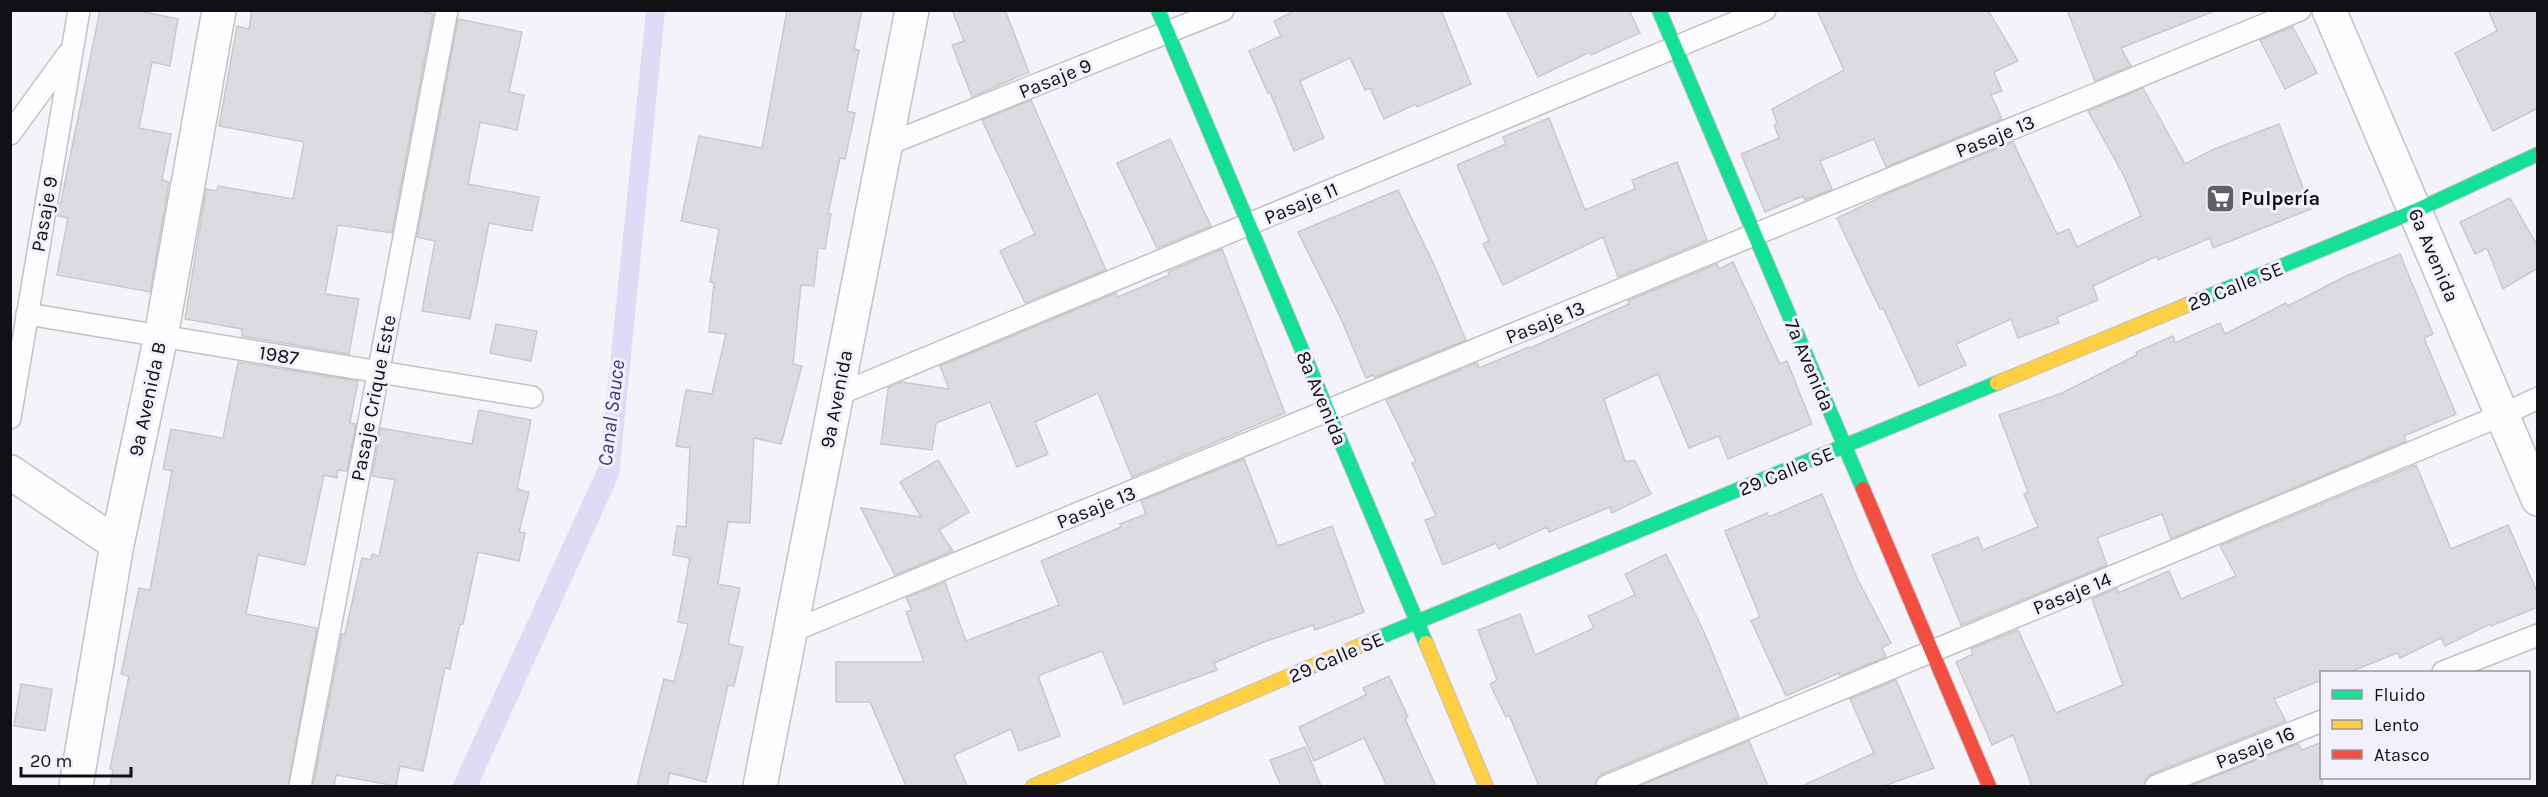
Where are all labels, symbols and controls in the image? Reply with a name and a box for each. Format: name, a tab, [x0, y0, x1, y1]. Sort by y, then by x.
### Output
street label: Pasaje 9	[1015, 53, 1095, 103]
street label: Pasaje 13	[1952, 110, 2038, 163]
street label: Pasaje 9	[27, 174, 62, 254]
street label: Pasaje 11	[1261, 178, 1342, 229]
supermarket icon: Pulpería	[2204, 182, 2236, 214]
place label: Pulpería	[2241, 187, 2320, 210]
street label: 6a Avenida	[2404, 205, 2464, 305]
street label: 29 Calle SE	[2184, 257, 2286, 316]
street label: Pasaje 13	[1502, 296, 1588, 349]
street label: Pasaje Crique Este	[346, 313, 401, 483]
street label: 7a Avenida	[1780, 316, 1839, 415]
street label: 9a Avenida B	[124, 340, 171, 459]
street label: 1987	[257, 341, 301, 370]
street label: 9a Avenida	[816, 348, 857, 450]
street label: 8a Avenida	[1291, 348, 1352, 449]
water label: Canal Sauce	[593, 358, 629, 467]
street label: 29 Calle SE	[1735, 442, 1837, 501]
street label: Pasaje 13	[1053, 481, 1139, 534]
street label: Pasaje 14	[2030, 567, 2115, 620]
street label: 29 Calle SE	[1285, 627, 1387, 688]
legend	[2320, 671, 2530, 779]
text: Fluido	[2374, 684, 2425, 706]
text: Lento	[2374, 714, 2419, 736]
street label: Pasaje 16	[2212, 721, 2298, 774]
scale bar	[21, 740, 130, 778]
text: Atasco	[2374, 744, 2430, 766]
text: 20 m	[30, 750, 72, 772]

